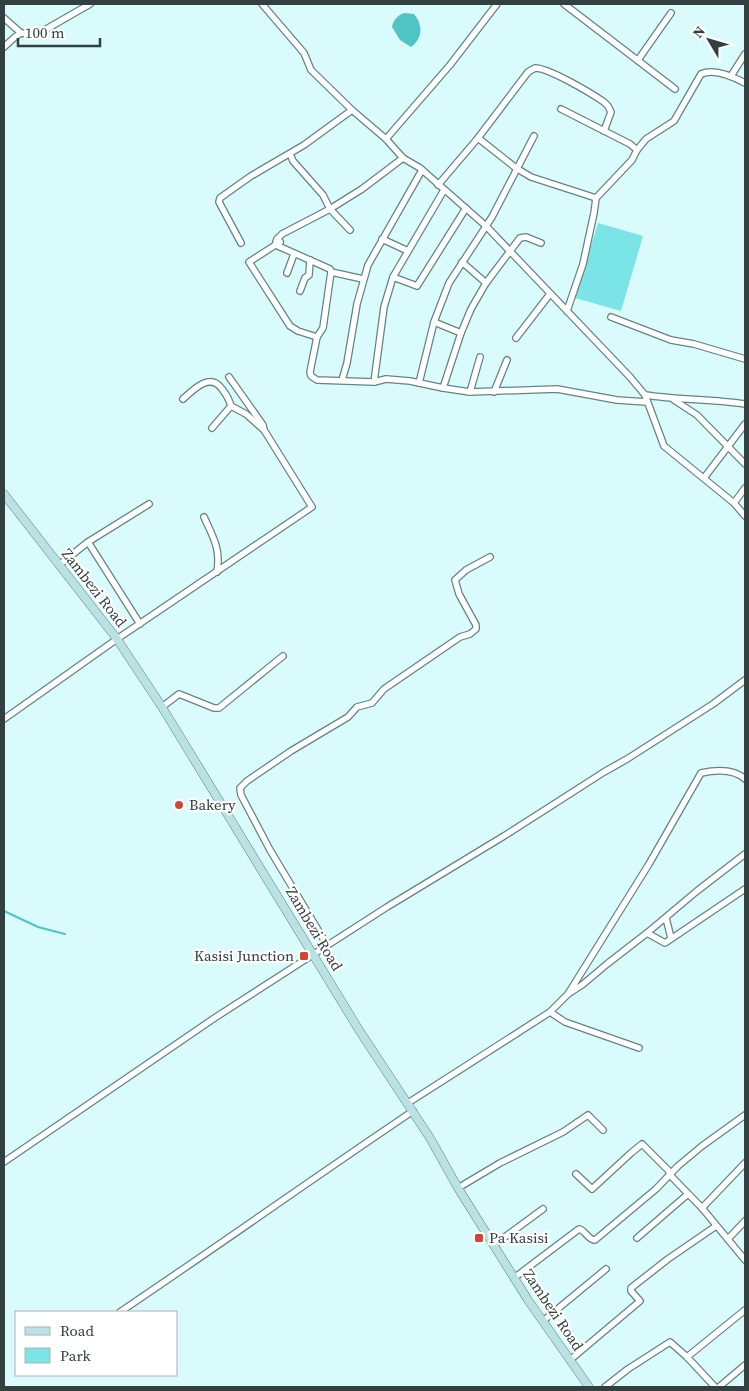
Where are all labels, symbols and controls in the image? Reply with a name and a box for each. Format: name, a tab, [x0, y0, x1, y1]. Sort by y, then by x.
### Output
scale bar	[18, 15, 100, 47]
north arrow	[684, 15, 734, 65]
text: 100 m	[25, 22, 65, 43]
text: N	[688, 22, 710, 42]
street label: Zambezi Road	[57, 544, 132, 632]
place label: Bakery	[189, 794, 236, 815]
marker: Bakery	[173, 799, 185, 811]
street label: Zambezi Road	[281, 883, 348, 975]
place label: Kasisi Junction	[194, 945, 294, 966]
marker: Kasisi Junction	[298, 950, 310, 962]
place label: Pa Kasisi	[489, 1227, 548, 1248]
marker: Pa Kasisi	[473, 1232, 485, 1244]
street label: Zambezi Road	[518, 1265, 589, 1355]
legend	[15, 1311, 178, 1376]
text: Road	[60, 1320, 94, 1341]
text: Park	[60, 1345, 92, 1366]

